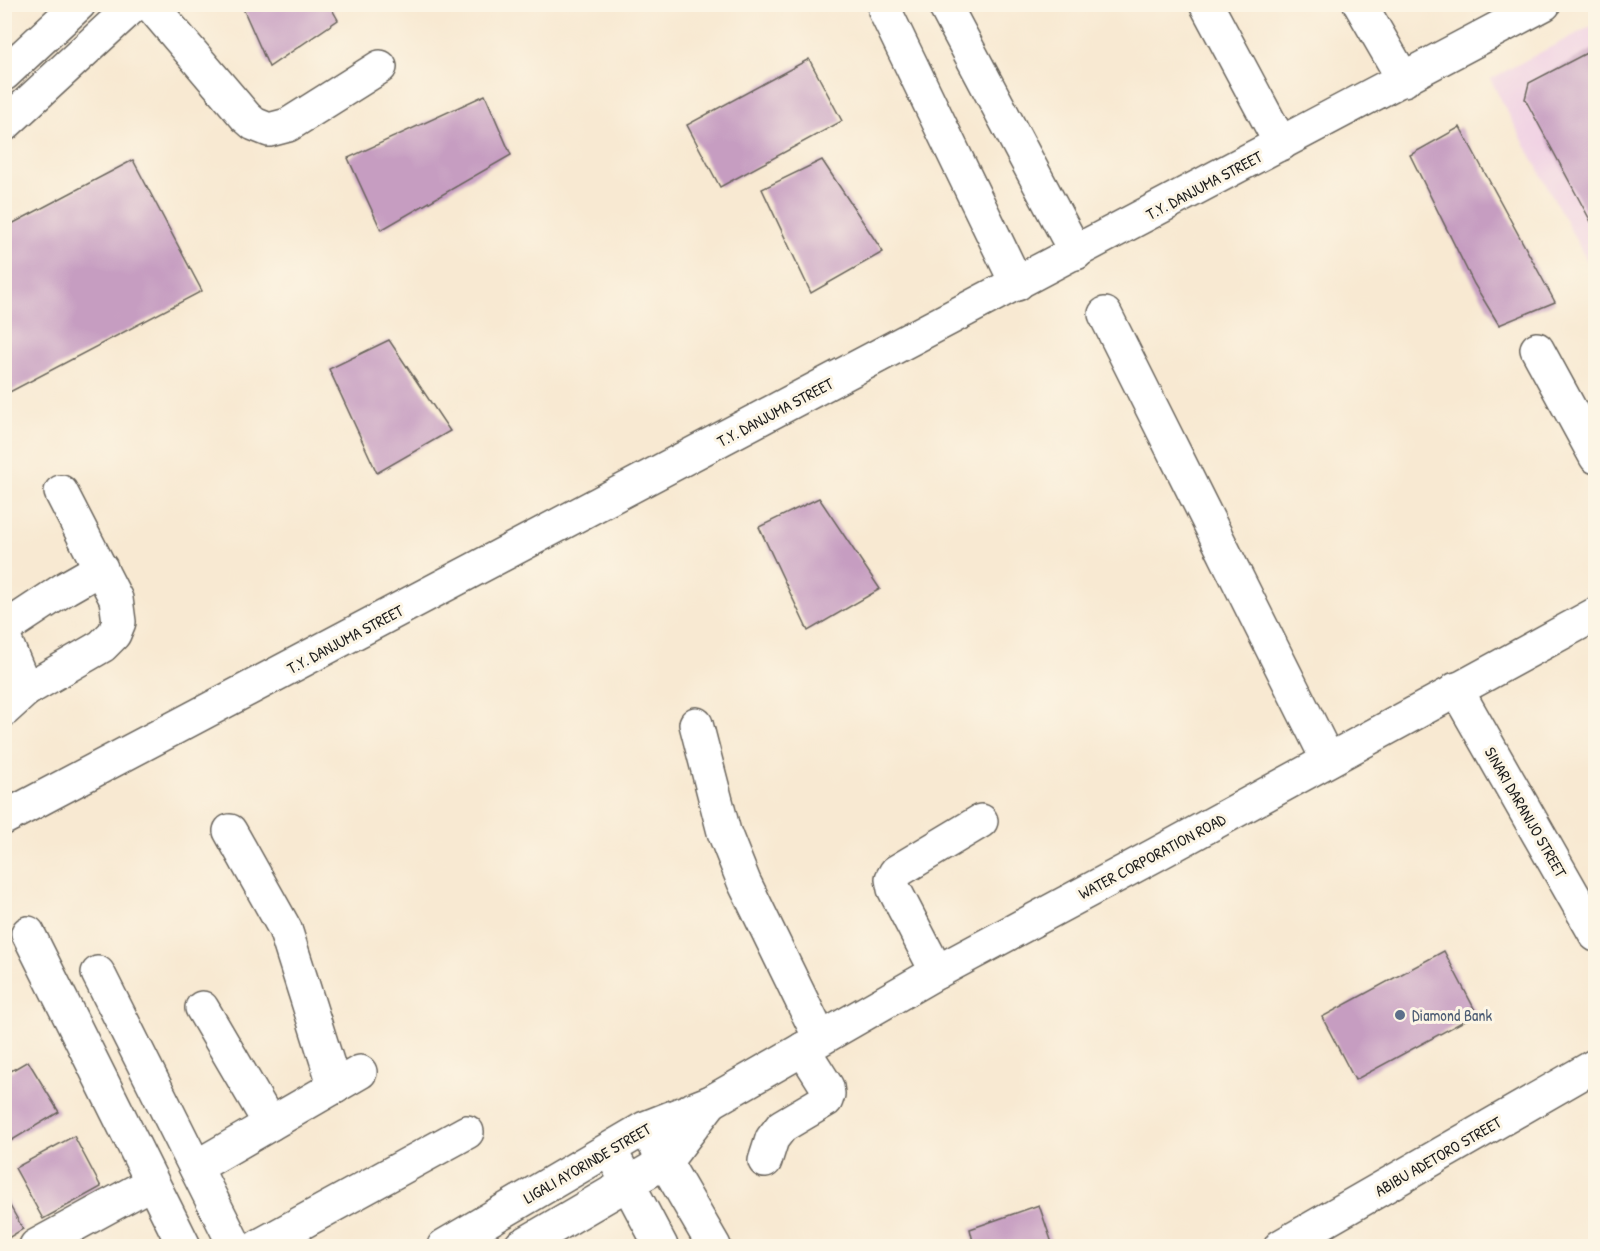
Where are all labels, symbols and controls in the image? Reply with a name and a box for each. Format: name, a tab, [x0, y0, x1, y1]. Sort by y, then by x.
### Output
street label: T.Y. DANJUMA STREET	[1142, 145, 1266, 225]
street label: T.Y. DANJUMA STREET	[713, 372, 837, 452]
street label: T.Y. DANJUMA STREET	[283, 599, 407, 679]
street label: SINARI DARANIJO STREET	[1480, 743, 1573, 882]
street label: WATER CORPORATION ROAD	[1075, 808, 1230, 904]
place label: Diamond Bank	[1412, 1004, 1493, 1026]
marker: Diamond Bank	[1393, 1008, 1407, 1022]
street label: ABIBU ADETORO STREET	[1371, 1111, 1506, 1201]
street label: LIGALI AYORINDE STREET	[519, 1117, 655, 1209]

